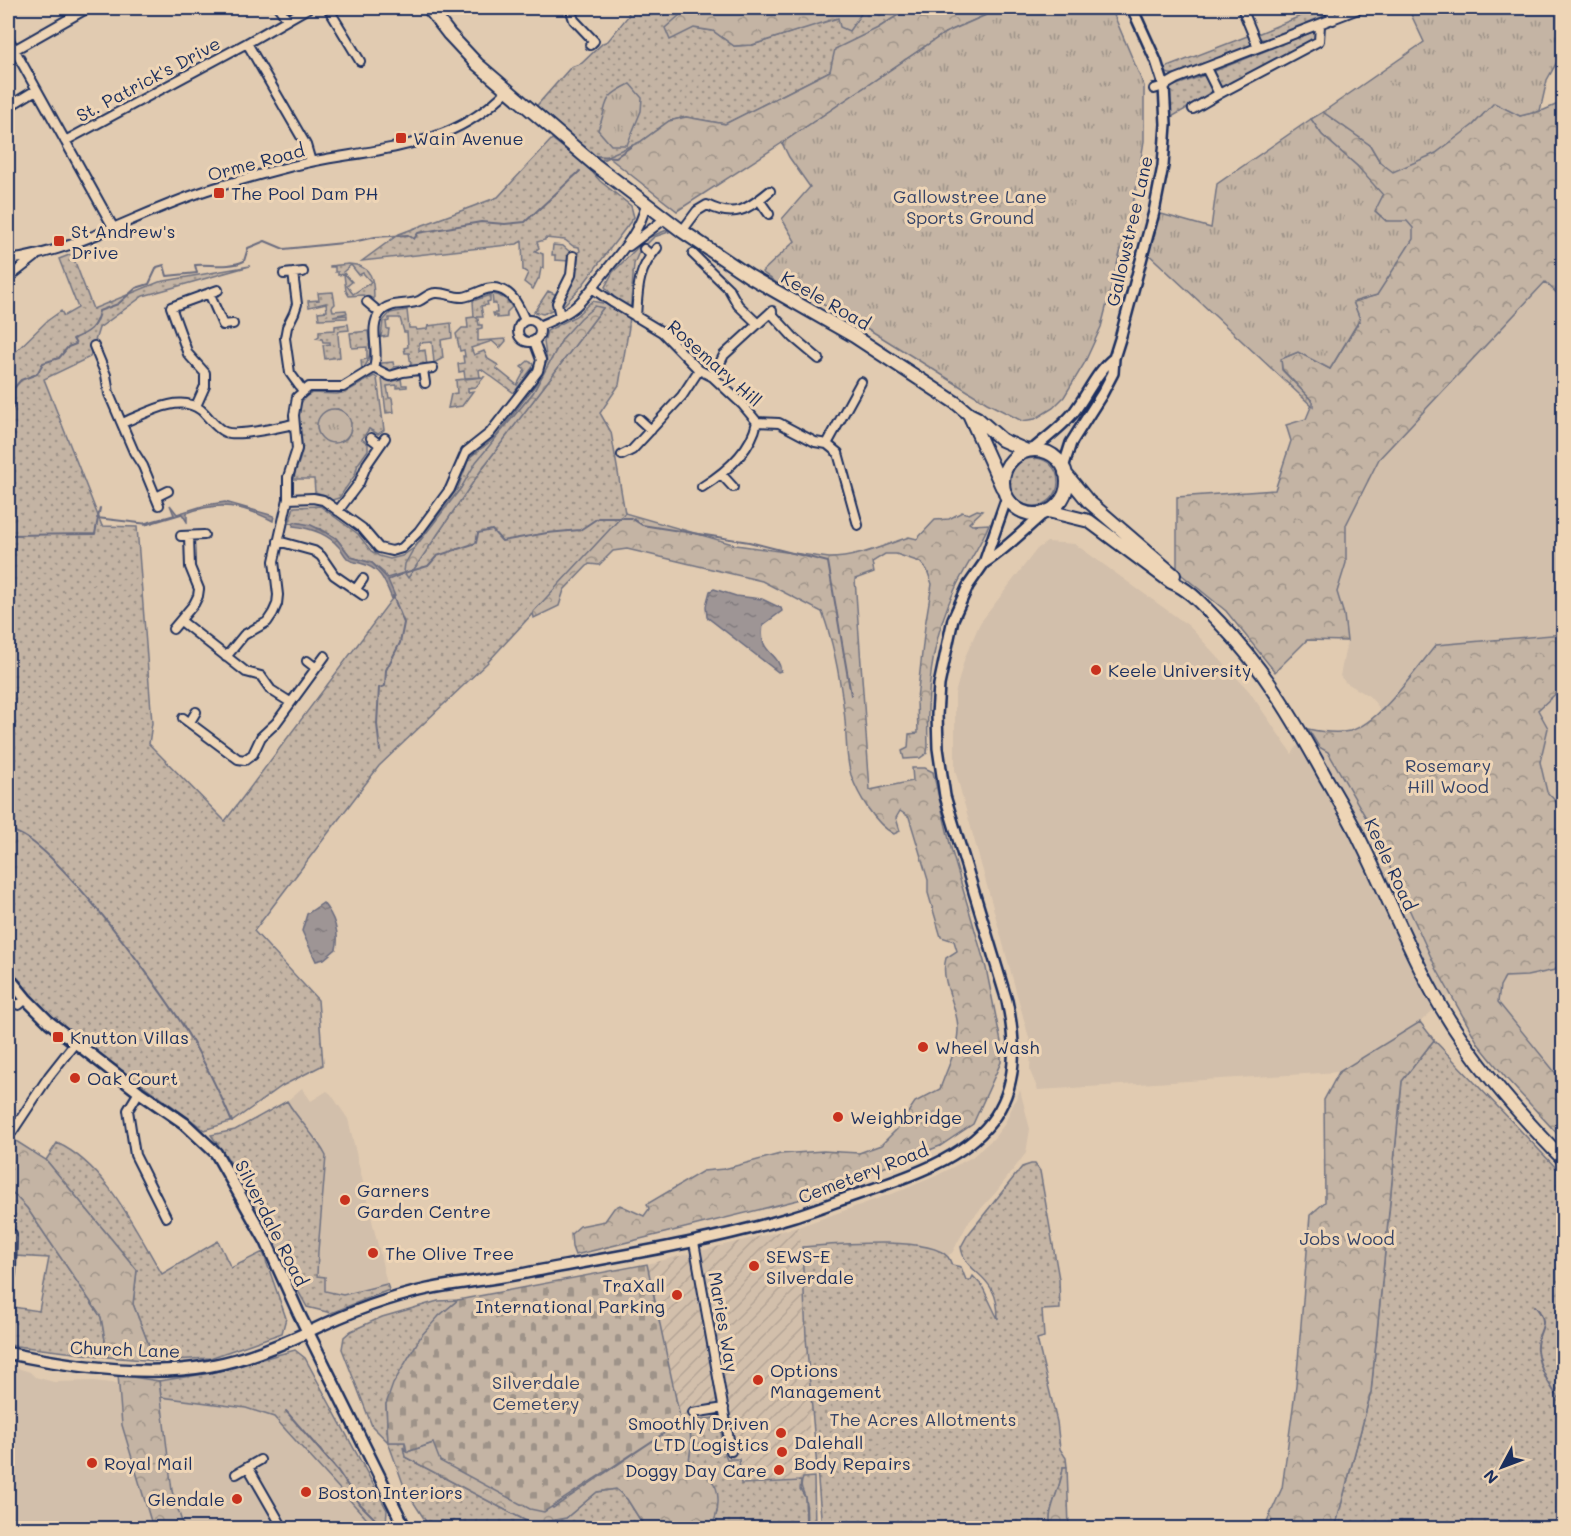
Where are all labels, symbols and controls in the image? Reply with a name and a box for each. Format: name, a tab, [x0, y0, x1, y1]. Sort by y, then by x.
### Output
street label: St. Patrick's Drive	[72, 31, 224, 127]
place label: Wain Avenue	[413, 126, 524, 150]
marker: Wain Avenue	[394, 131, 408, 145]
street label: Orme Road	[205, 138, 307, 186]
street label: Gallowstree Lane	[1100, 153, 1158, 309]
place label: The Pool Dam PH	[231, 181, 378, 205]
park label: Gallowstree Lane Sports Ground	[893, 184, 1047, 229]
marker: The Pool Dam PH	[212, 186, 226, 200]
place label: St Andrew's Drive	[71, 219, 176, 264]
marker: St Andrew's Drive	[52, 234, 66, 248]
street label: Keele Road	[777, 265, 875, 335]
street label: Rosemary Hill	[663, 314, 767, 412]
place label: Keele University	[1108, 658, 1251, 682]
marker: Keele University	[1089, 663, 1103, 677]
park label: Rosemary Hill Wood	[1405, 753, 1491, 798]
street label: Keele Road	[1359, 814, 1423, 914]
place label: Knutton Villas	[70, 1025, 189, 1049]
marker: Knutton Villas	[51, 1030, 65, 1044]
place label: Wheel Wash	[935, 1035, 1039, 1059]
marker: Wheel Wash	[916, 1040, 930, 1054]
place label: Oak Court	[87, 1066, 178, 1090]
marker: Oak Court	[68, 1071, 82, 1085]
place label: Weighbridge	[850, 1105, 962, 1129]
marker: Weighbridge	[831, 1110, 845, 1124]
street label: Cemetery Road	[794, 1137, 932, 1209]
street label: Silverdale Road	[230, 1156, 314, 1290]
place label: Garners Garden Centre	[357, 1178, 491, 1223]
marker: Garners Garden Centre	[338, 1193, 352, 1207]
park label: Jobs Wood	[1299, 1226, 1395, 1250]
place label: The Olive Tree	[385, 1241, 514, 1265]
place label: SEWS-E Silverdale	[766, 1244, 854, 1289]
marker: The Olive Tree	[366, 1246, 380, 1260]
marker: SEWS-E Silverdale	[747, 1259, 761, 1273]
street label: Maries Way	[703, 1270, 745, 1374]
place label: TraXall International Parking	[476, 1273, 665, 1318]
marker: TraXall International Parking	[670, 1288, 684, 1302]
street label: Church Lane	[70, 1335, 180, 1363]
place label: Options Management	[770, 1358, 882, 1403]
park label: Silverdale Cemetery	[492, 1370, 580, 1415]
marker: Options Management	[751, 1373, 765, 1387]
park label: The Acres Allotments	[829, 1407, 1017, 1431]
place label: Smoothly Driven LTD Logistics	[628, 1411, 769, 1456]
marker: Smoothly Driven LTD Logistics	[774, 1426, 788, 1440]
place label: Dalehall Body Repairs	[794, 1430, 911, 1475]
north arrow	[1472, 1437, 1532, 1497]
marker: Dalehall Body Repairs	[775, 1445, 789, 1459]
place label: Royal Mail	[104, 1451, 193, 1475]
marker: Royal Mail	[85, 1456, 99, 1470]
place label: Doggy Day Care	[625, 1458, 767, 1482]
marker: Doggy Day Care	[772, 1463, 786, 1477]
text: N	[1478, 1466, 1502, 1489]
place label: Boston Interiors	[318, 1480, 463, 1504]
marker: Boston Interiors	[299, 1485, 313, 1499]
place label: Glendale	[148, 1487, 225, 1511]
marker: Glendale	[230, 1492, 244, 1506]

